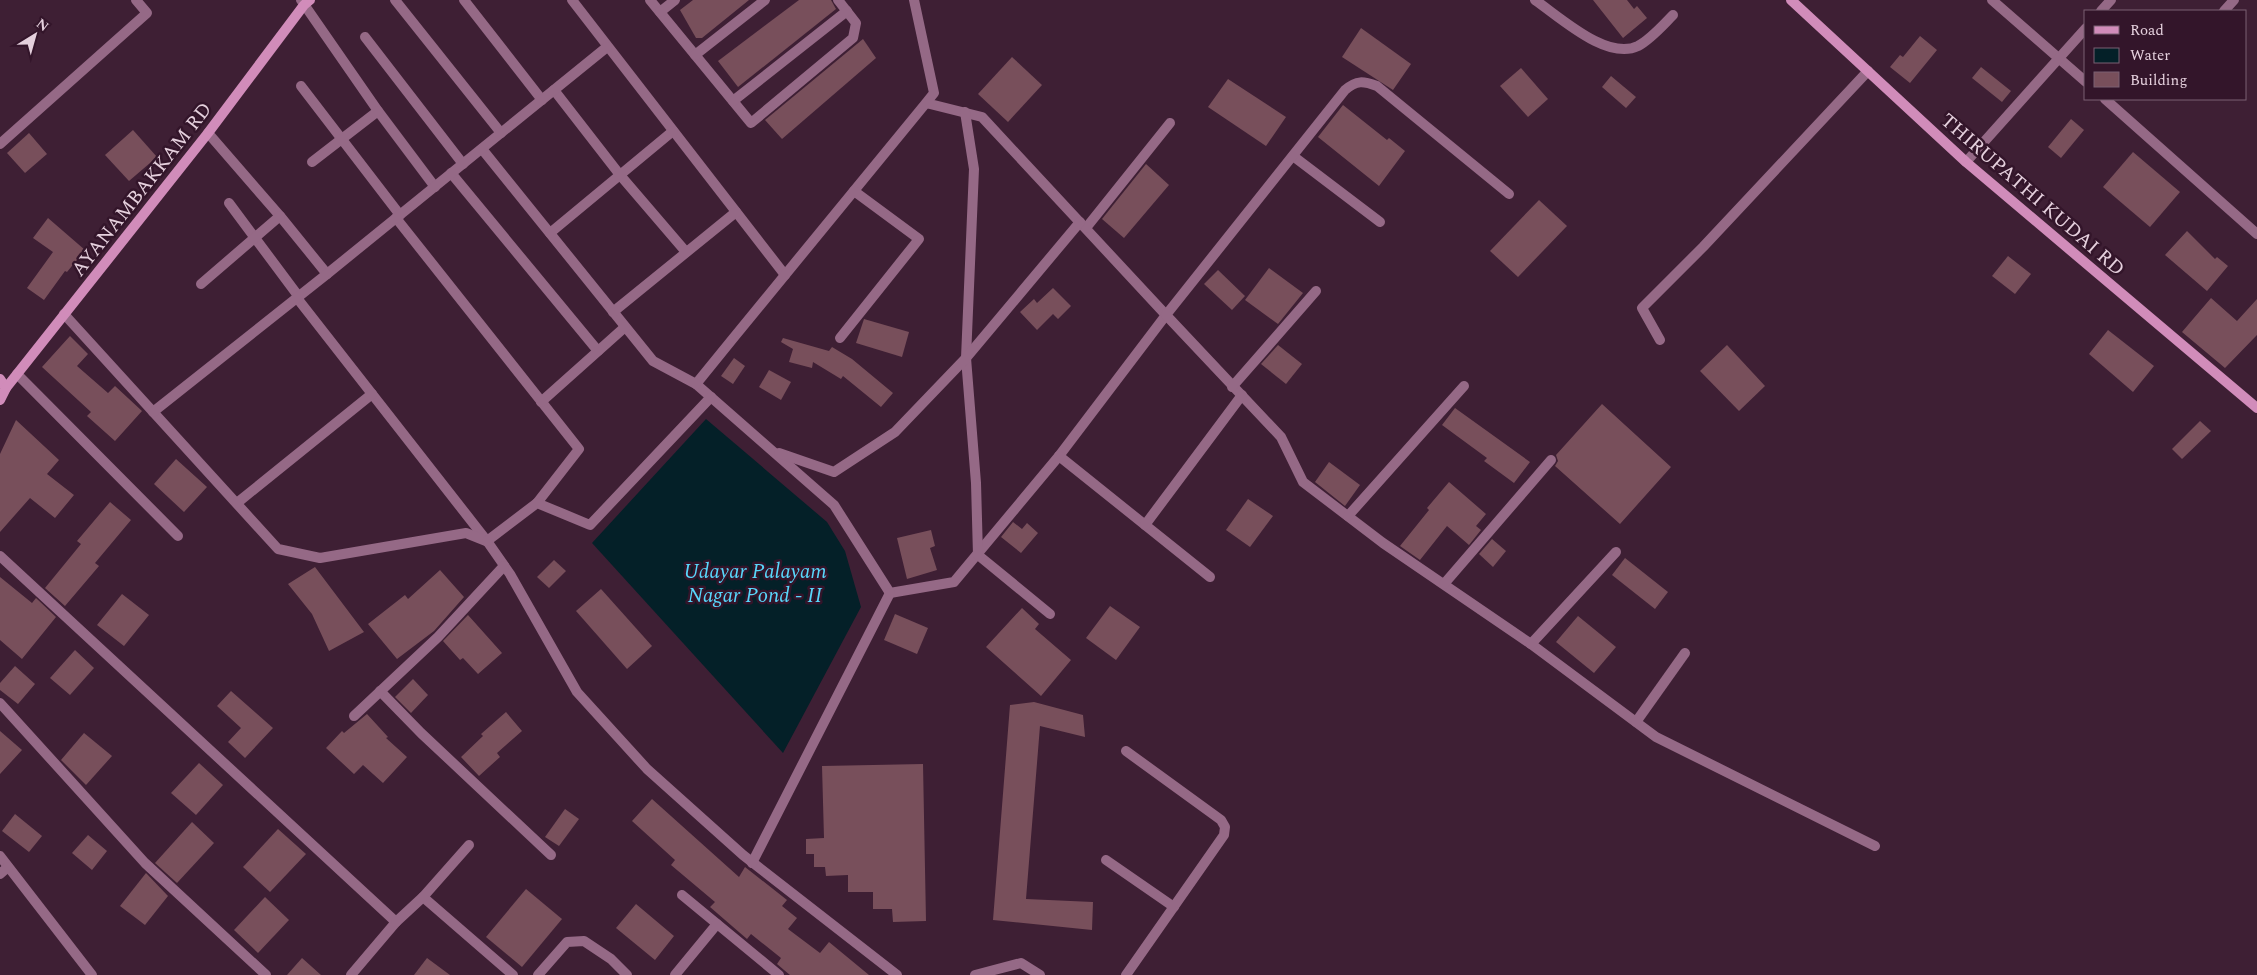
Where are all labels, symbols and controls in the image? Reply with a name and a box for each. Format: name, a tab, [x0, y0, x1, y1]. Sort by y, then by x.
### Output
north arrow	[10, 10, 60, 60]
legend	[2084, 10, 2247, 100]
text: N	[32, 13, 53, 37]
text: Road	[2130, 19, 2164, 42]
text: Water	[2130, 44, 2170, 67]
text: Building	[2130, 69, 2187, 92]
street label: AYANAMBAKKAM RD	[64, 96, 220, 283]
street label: THIRUPATHI KUDAI RD	[1933, 106, 2131, 283]
water label: Udayar Palayam Nagar Pond - II	[683, 556, 827, 612]

